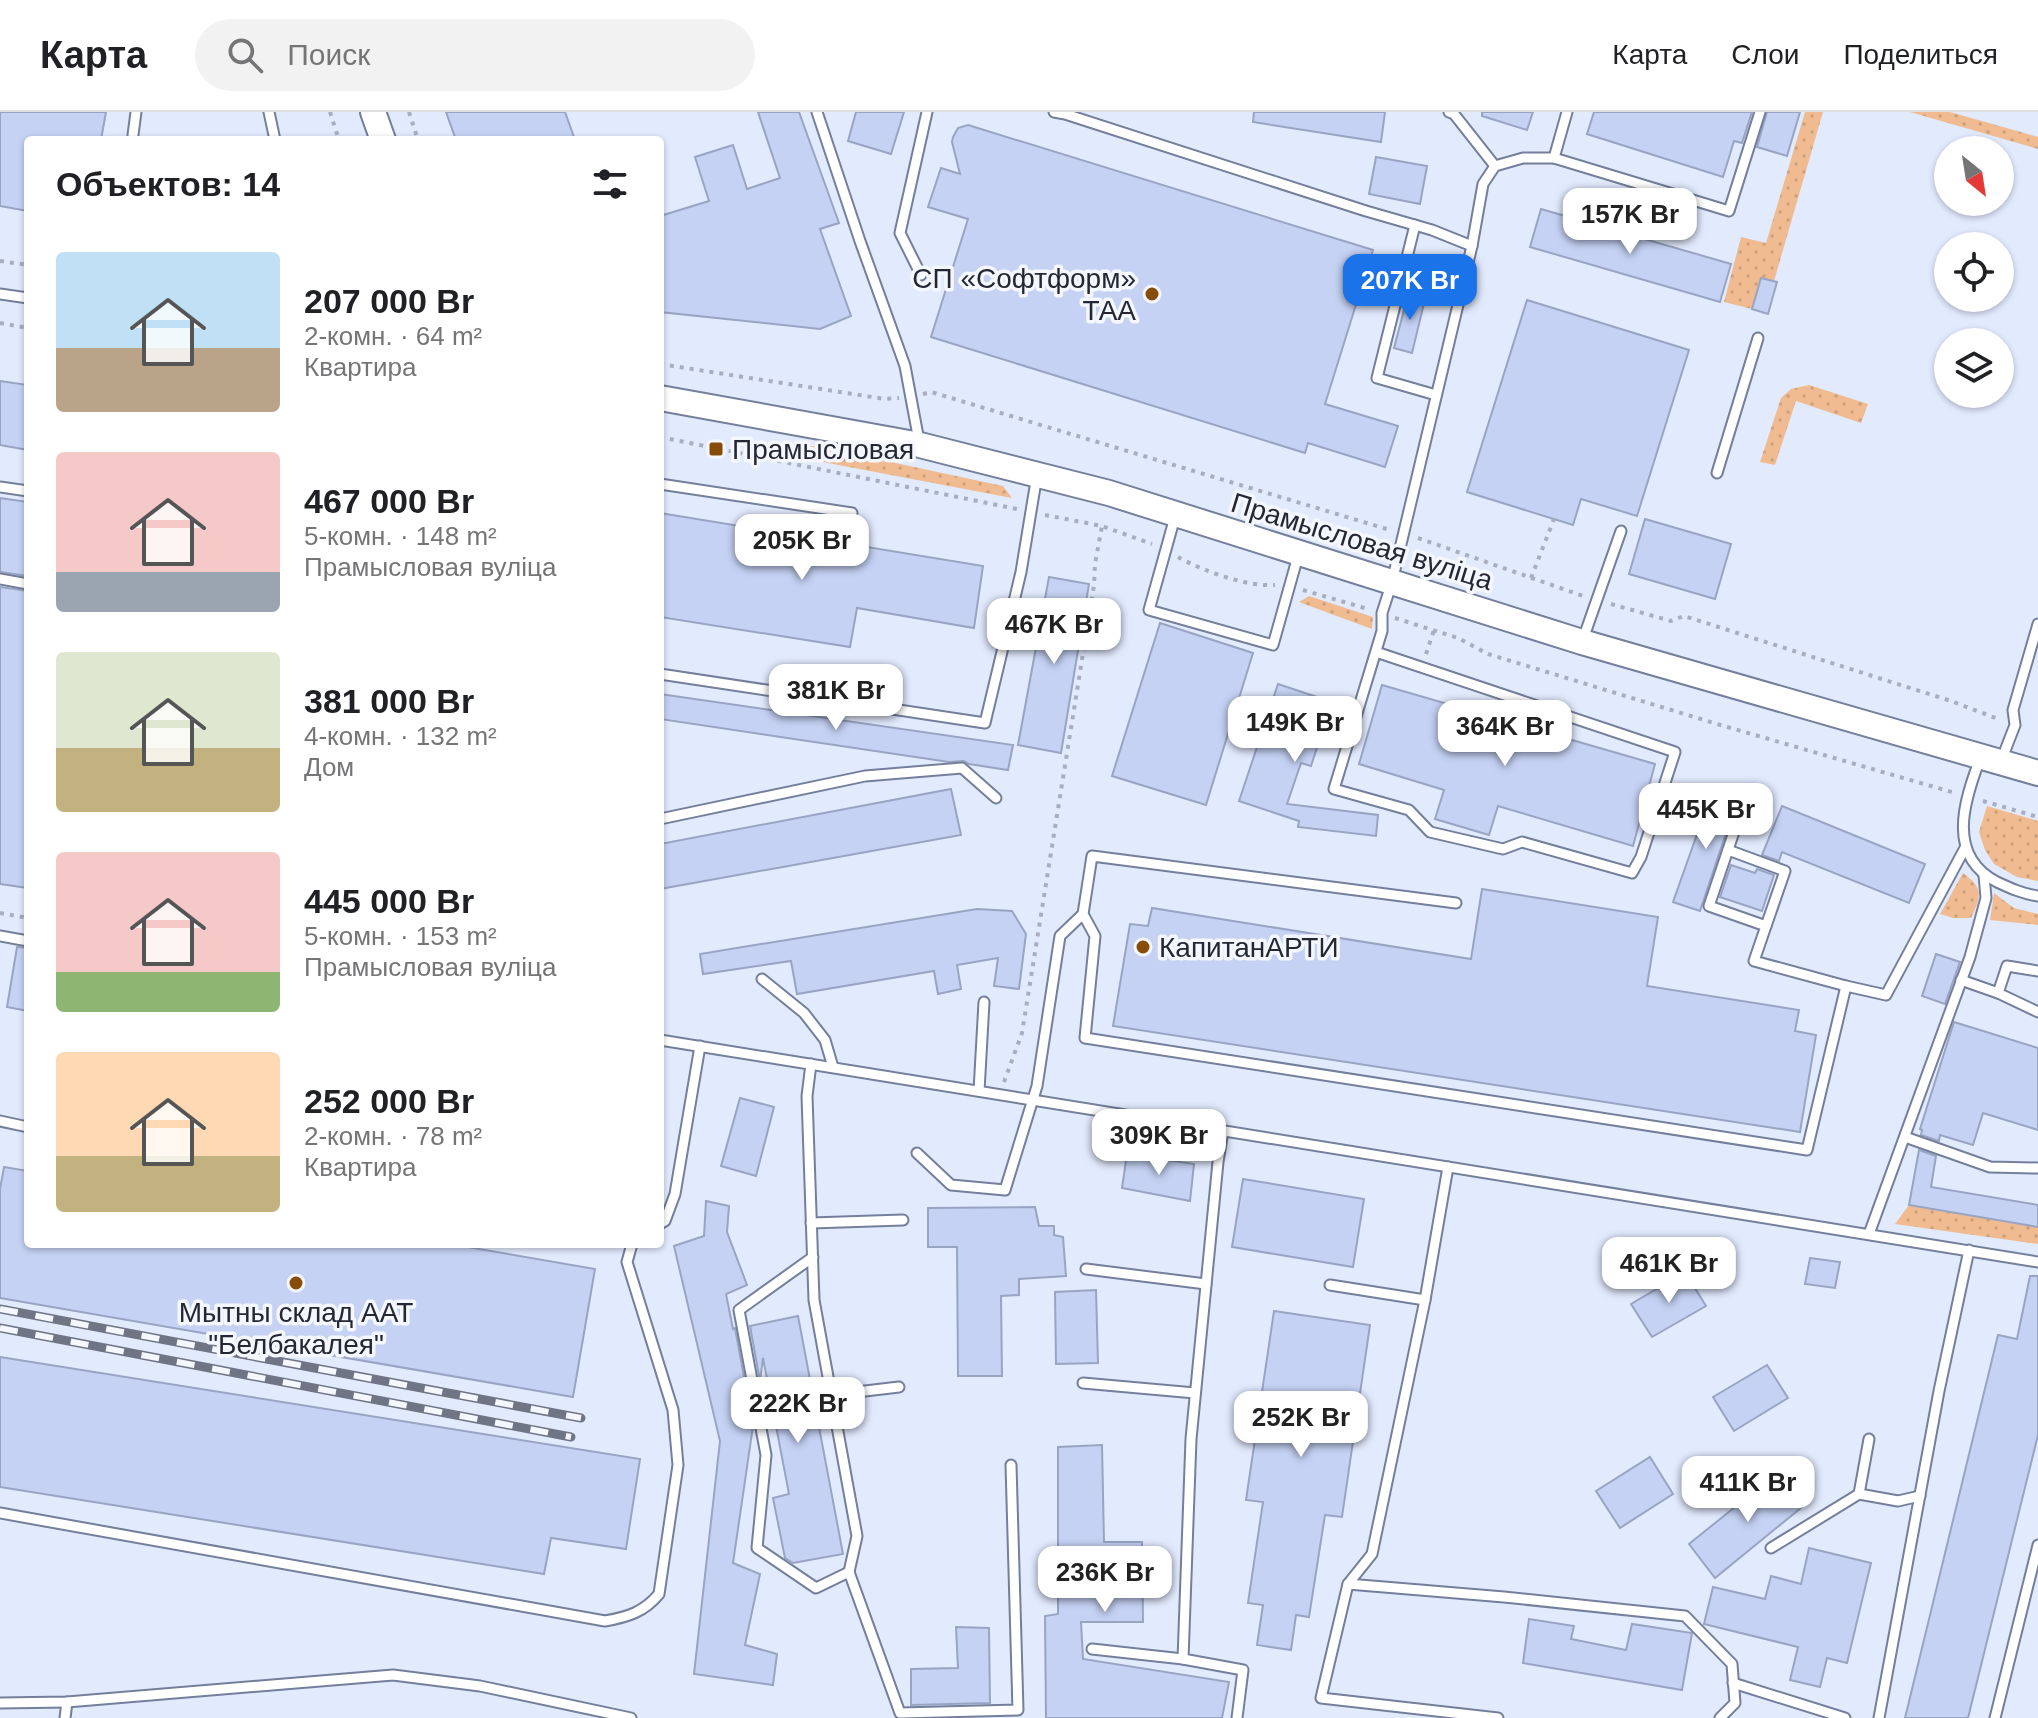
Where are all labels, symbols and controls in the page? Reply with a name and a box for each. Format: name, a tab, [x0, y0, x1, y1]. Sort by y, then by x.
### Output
search box	[195, 19, 755, 91]
icon: search	[223, 33, 267, 77]
text: Карта	[40, 34, 147, 76]
text: Поиск	[287, 38, 370, 71]
text: Карта	[1612, 39, 1687, 70]
text: Слои	[1731, 39, 1799, 70]
text: Поделиться	[1843, 39, 1998, 70]
north arrow	[1934, 136, 2014, 216]
map controls	[1934, 136, 2014, 408]
icon: filters	[588, 162, 632, 206]
text: Объектов: 14	[56, 165, 280, 203]
pin: 157K Br	[1556, 188, 1704, 256]
text: 157K Br	[1581, 199, 1679, 229]
button: locate	[1934, 232, 2014, 312]
pin: 207K Br	[1336, 254, 1484, 322]
place label: СП «Софтформ» ТАА	[912, 263, 1136, 326]
text: 207K Br	[1361, 265, 1459, 295]
text: 207 000 Br	[304, 282, 474, 320]
icon: home	[120, 284, 216, 380]
marker: СП «Софтформ» ТАА	[1143, 285, 1161, 303]
text: 2-комн. · 64 m²	[304, 321, 482, 351]
button: layers	[1934, 328, 2014, 408]
text: Квартира	[304, 352, 416, 382]
place label: Прамысловая	[732, 434, 914, 465]
marker: Прамысловая	[707, 440, 725, 458]
text: 467 000 Br	[304, 482, 474, 520]
icon: home	[120, 484, 216, 580]
street label: Прамысловая вуліца	[1227, 487, 1497, 596]
pin: 205K Br	[728, 514, 876, 582]
text: 5-комн. · 148 m²	[304, 521, 497, 551]
text: 205K Br	[753, 525, 851, 555]
text: Прамысловая вуліца	[304, 552, 556, 582]
pin: 467K Br	[980, 598, 1128, 666]
text: 467K Br	[1005, 609, 1103, 639]
pin: 381K Br	[762, 664, 910, 732]
text: 381K Br	[787, 675, 885, 705]
text: 381 000 Br	[304, 682, 474, 720]
icon: home	[120, 684, 216, 780]
pin: 149K Br	[1221, 696, 1369, 764]
pin: 364K Br	[1431, 700, 1579, 768]
text: 149K Br	[1246, 707, 1344, 737]
text: 364K Br	[1456, 711, 1554, 741]
text: 4-комн. · 132 m²	[304, 721, 497, 751]
text: Дом	[304, 752, 354, 782]
pin: 445K Br	[1632, 783, 1780, 851]
text: 445K Br	[1657, 794, 1755, 824]
text: 445 000 Br	[304, 882, 474, 920]
icon: home	[120, 884, 216, 980]
text: 5-комн. · 153 m²	[304, 921, 497, 951]
place label: КапитанАРТИ	[1159, 932, 1339, 963]
marker: КапитанАРТИ	[1134, 938, 1152, 956]
text: Прамысловая вуліца	[304, 952, 556, 982]
text: 252 000 Br	[304, 1082, 474, 1120]
icon: home	[120, 1084, 216, 1180]
pin: 309K Br	[1085, 1109, 1233, 1177]
text: 309K Br	[1110, 1120, 1208, 1150]
text: 2-комн. · 78 m²	[304, 1121, 482, 1151]
text: Квартира	[304, 1152, 416, 1182]
pin: 461K Br	[1595, 1237, 1743, 1305]
text: 461K Br	[1620, 1248, 1718, 1278]
marker: Мытны склад ААТ "Белбакалея"	[287, 1274, 305, 1292]
place label: Мытны склад ААТ "Белбакалея"	[179, 1297, 413, 1360]
pin: 222K Br	[724, 1377, 872, 1445]
text: 222K Br	[749, 1388, 847, 1418]
pin: 252K Br	[1227, 1391, 1375, 1459]
text: 252K Br	[1252, 1402, 1350, 1432]
pin: 411K Br	[1674, 1456, 1822, 1524]
text: 411K Br	[1700, 1467, 1796, 1497]
pin: 236K Br	[1031, 1546, 1179, 1614]
text: 236K Br	[1056, 1557, 1154, 1587]

